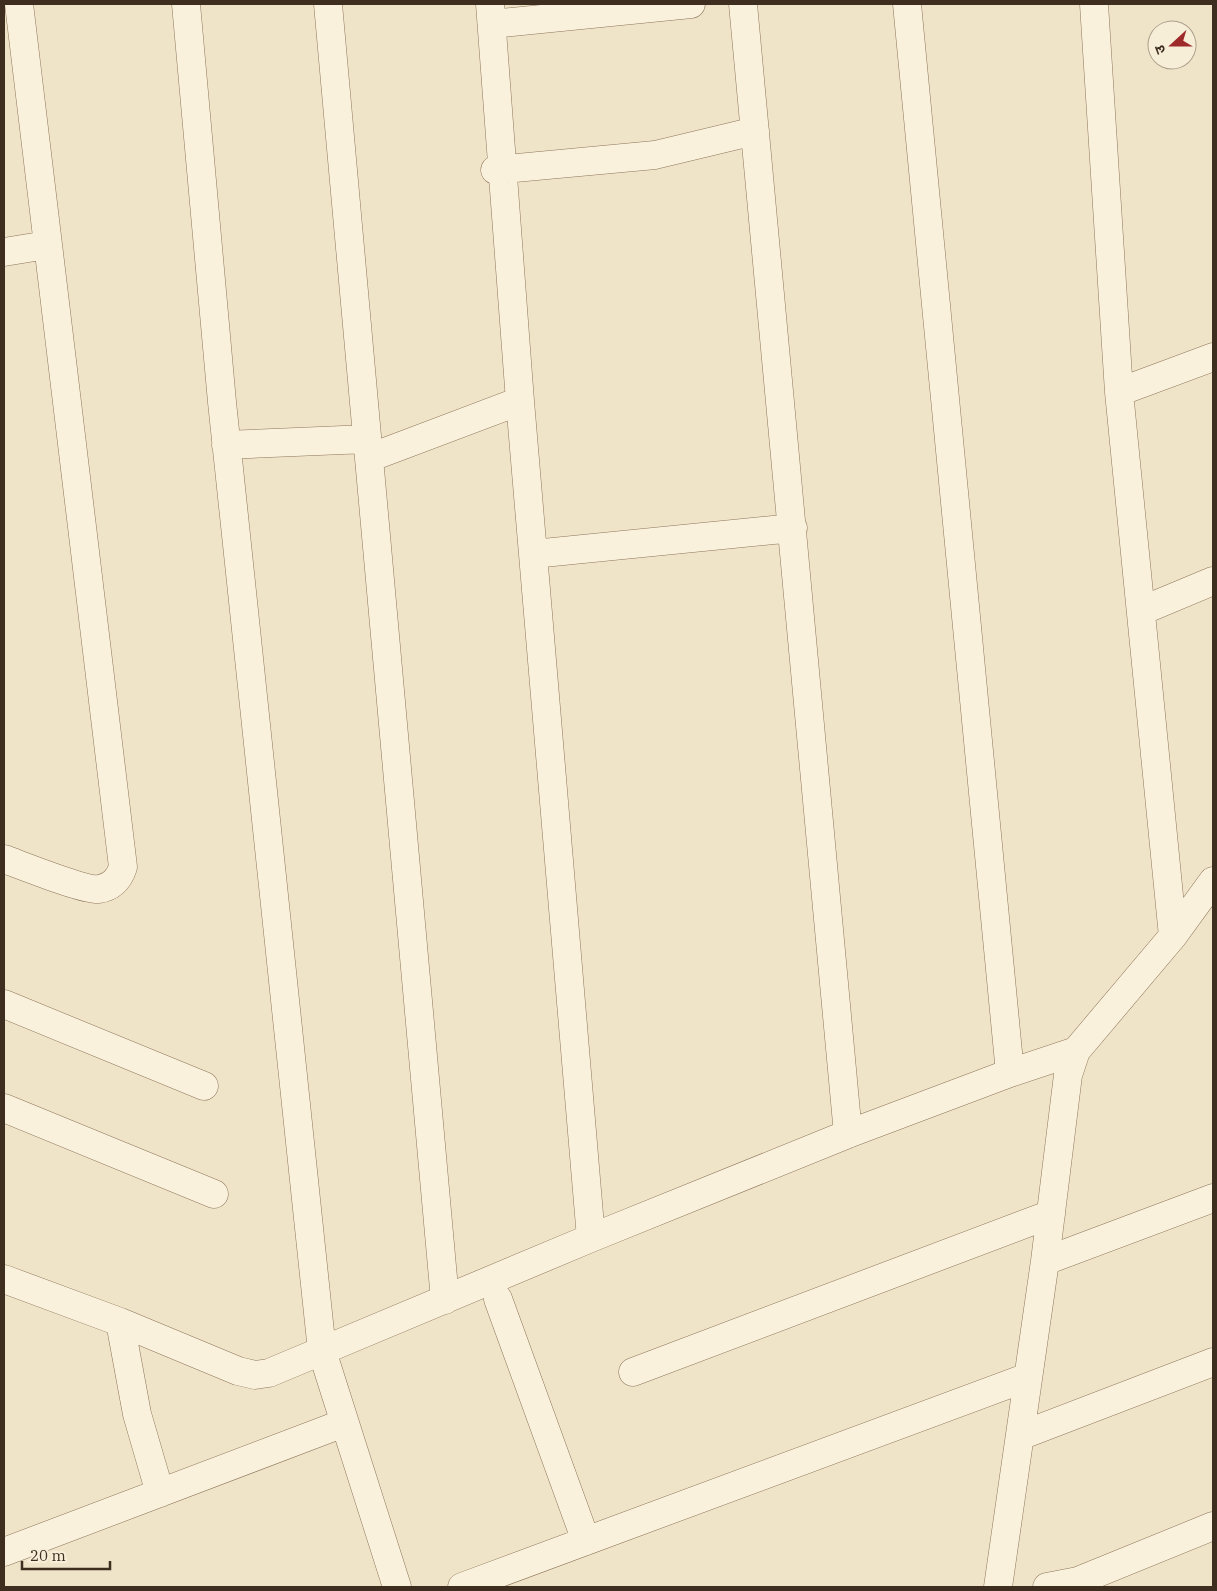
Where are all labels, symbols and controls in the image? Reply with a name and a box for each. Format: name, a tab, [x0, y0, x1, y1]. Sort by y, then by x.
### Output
north arrow	[1147, 20, 1197, 70]
text: उ	[1150, 42, 1170, 57]
scale bar	[22, 1538, 110, 1570]
text: 20 m	[30, 1546, 66, 1565]

